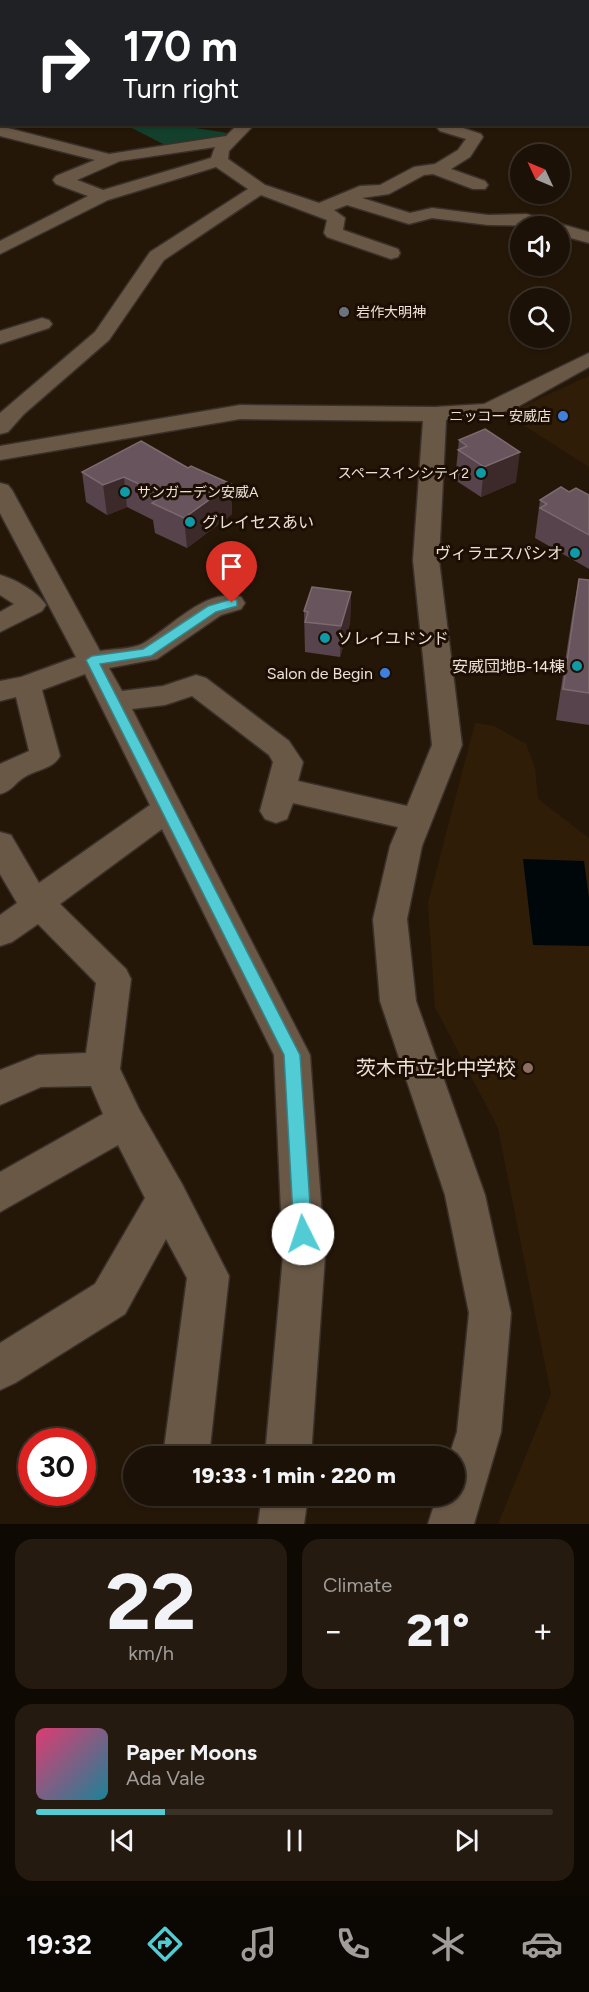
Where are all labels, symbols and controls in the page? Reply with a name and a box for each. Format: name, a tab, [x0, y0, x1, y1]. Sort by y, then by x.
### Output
text: 170 m	[123, 21, 238, 72]
icon: right	[24, 24, 102, 102]
text: Turn right	[123, 72, 239, 105]
north arrow	[510, 144, 570, 204]
map controls	[510, 144, 570, 348]
button: sound	[510, 216, 570, 276]
button: search	[510, 288, 570, 348]
place label: 岩作大明神	[356, 304, 426, 321]
marker: 岩作大明神	[337, 305, 351, 319]
place label: ニッコー 安威店	[450, 408, 551, 425]
marker: ニッコー 安威店	[556, 409, 570, 423]
place label: スペースインシティ2	[338, 465, 469, 482]
marker: スペースインシティ2	[474, 466, 488, 480]
place label: サンガーデン安威A	[137, 484, 259, 501]
marker: サンガーデン安威A	[118, 485, 132, 499]
place label: グレイセスあい	[202, 513, 314, 532]
marker: グレイセスあい	[183, 515, 197, 529]
pin	[206, 541, 257, 603]
place label: ヴィラエスパシオ	[435, 544, 563, 563]
marker: ヴィラエスパシオ	[568, 546, 582, 560]
icon: arrive	[215, 550, 248, 583]
place label: ソレイユドンド	[337, 629, 449, 648]
marker: ソレイユドンド	[318, 631, 332, 645]
place label: 安威団地B-14棟	[452, 657, 565, 676]
marker: 安威団地B-14棟	[570, 659, 584, 673]
place label: Salon de Begin	[267, 664, 373, 683]
marker: Salon de Begin	[378, 666, 392, 680]
place label: 茨木市立北中学校	[356, 1056, 516, 1080]
marker: 茨木市立北中学校	[521, 1061, 535, 1075]
position arrow	[271, 1202, 335, 1266]
speed limit sign: 30	[18, 1428, 96, 1506]
text: 19:33 · 1 min · 220 m	[192, 1462, 396, 1489]
text: 22	[106, 1555, 196, 1649]
text: Climate	[323, 1573, 392, 1597]
text: 21°	[407, 1603, 469, 1657]
text: −	[323, 1611, 344, 1650]
text: +	[532, 1611, 553, 1650]
text: km/h	[128, 1641, 174, 1665]
text: Paper Moons	[126, 1739, 257, 1766]
text: Ada Vale	[126, 1766, 205, 1790]
icon: previous	[106, 1824, 139, 1857]
icon: pause	[278, 1824, 311, 1857]
icon: next	[450, 1824, 483, 1857]
icon: directions	[144, 1923, 186, 1965]
icon: music	[238, 1923, 280, 1965]
icon: phone	[332, 1923, 374, 1965]
icon: climate	[427, 1923, 469, 1965]
icon: car	[521, 1923, 563, 1965]
text: 19:32	[26, 1928, 92, 1961]

